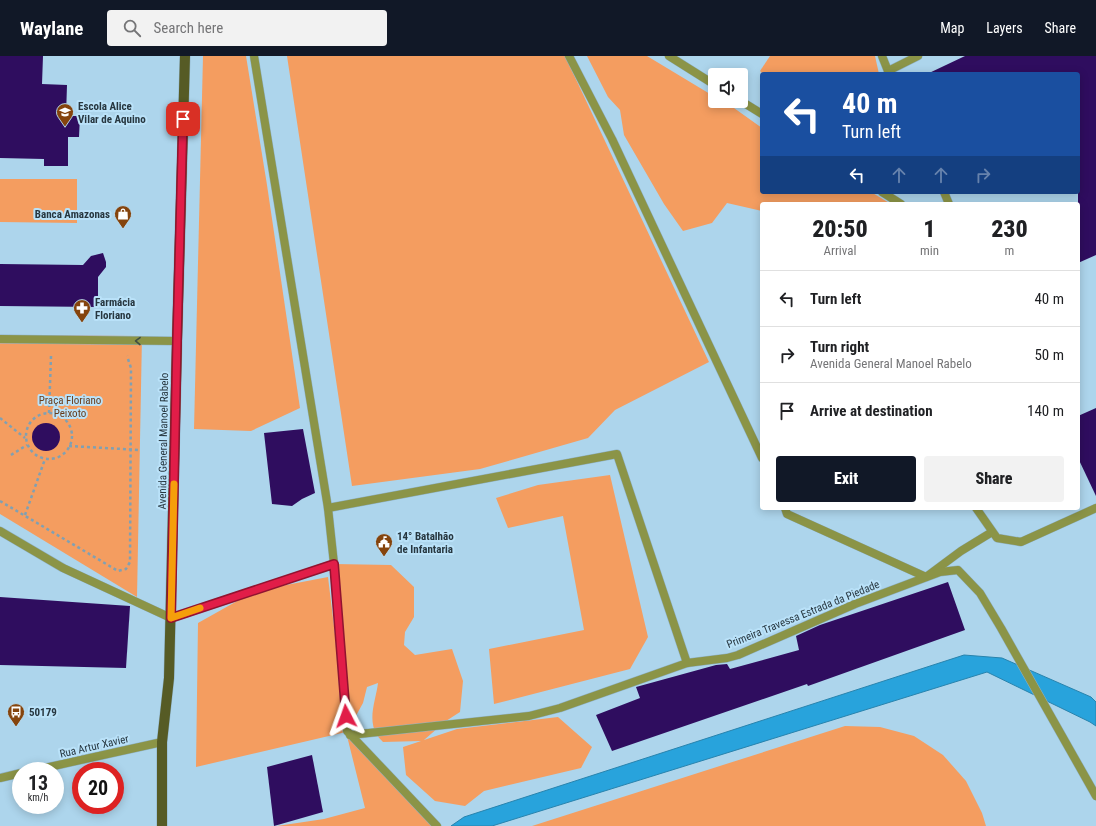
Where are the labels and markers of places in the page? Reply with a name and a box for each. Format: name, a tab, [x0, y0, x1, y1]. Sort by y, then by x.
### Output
place label: Escola Alice Vilar de Aquino	[78, 100, 146, 126]
school or university icon: Escola Alice Vilar de Aquino	[55, 102, 75, 127]
pin	[166, 102, 200, 136]
shop icon: Banca Amazonas	[113, 204, 133, 229]
place label: Banca Amazonas	[35, 208, 110, 221]
place label: Farmácia Floriano	[95, 296, 135, 322]
pharmacy icon: Farmácia Floriano	[72, 298, 92, 323]
place label: 14° Batalhão de Infantaria	[397, 530, 454, 556]
public building icon: 14° Batalhão de Infantaria	[374, 532, 394, 557]
bus stop icon: 50179	[6, 702, 26, 727]
place label: 50179	[29, 706, 57, 719]

